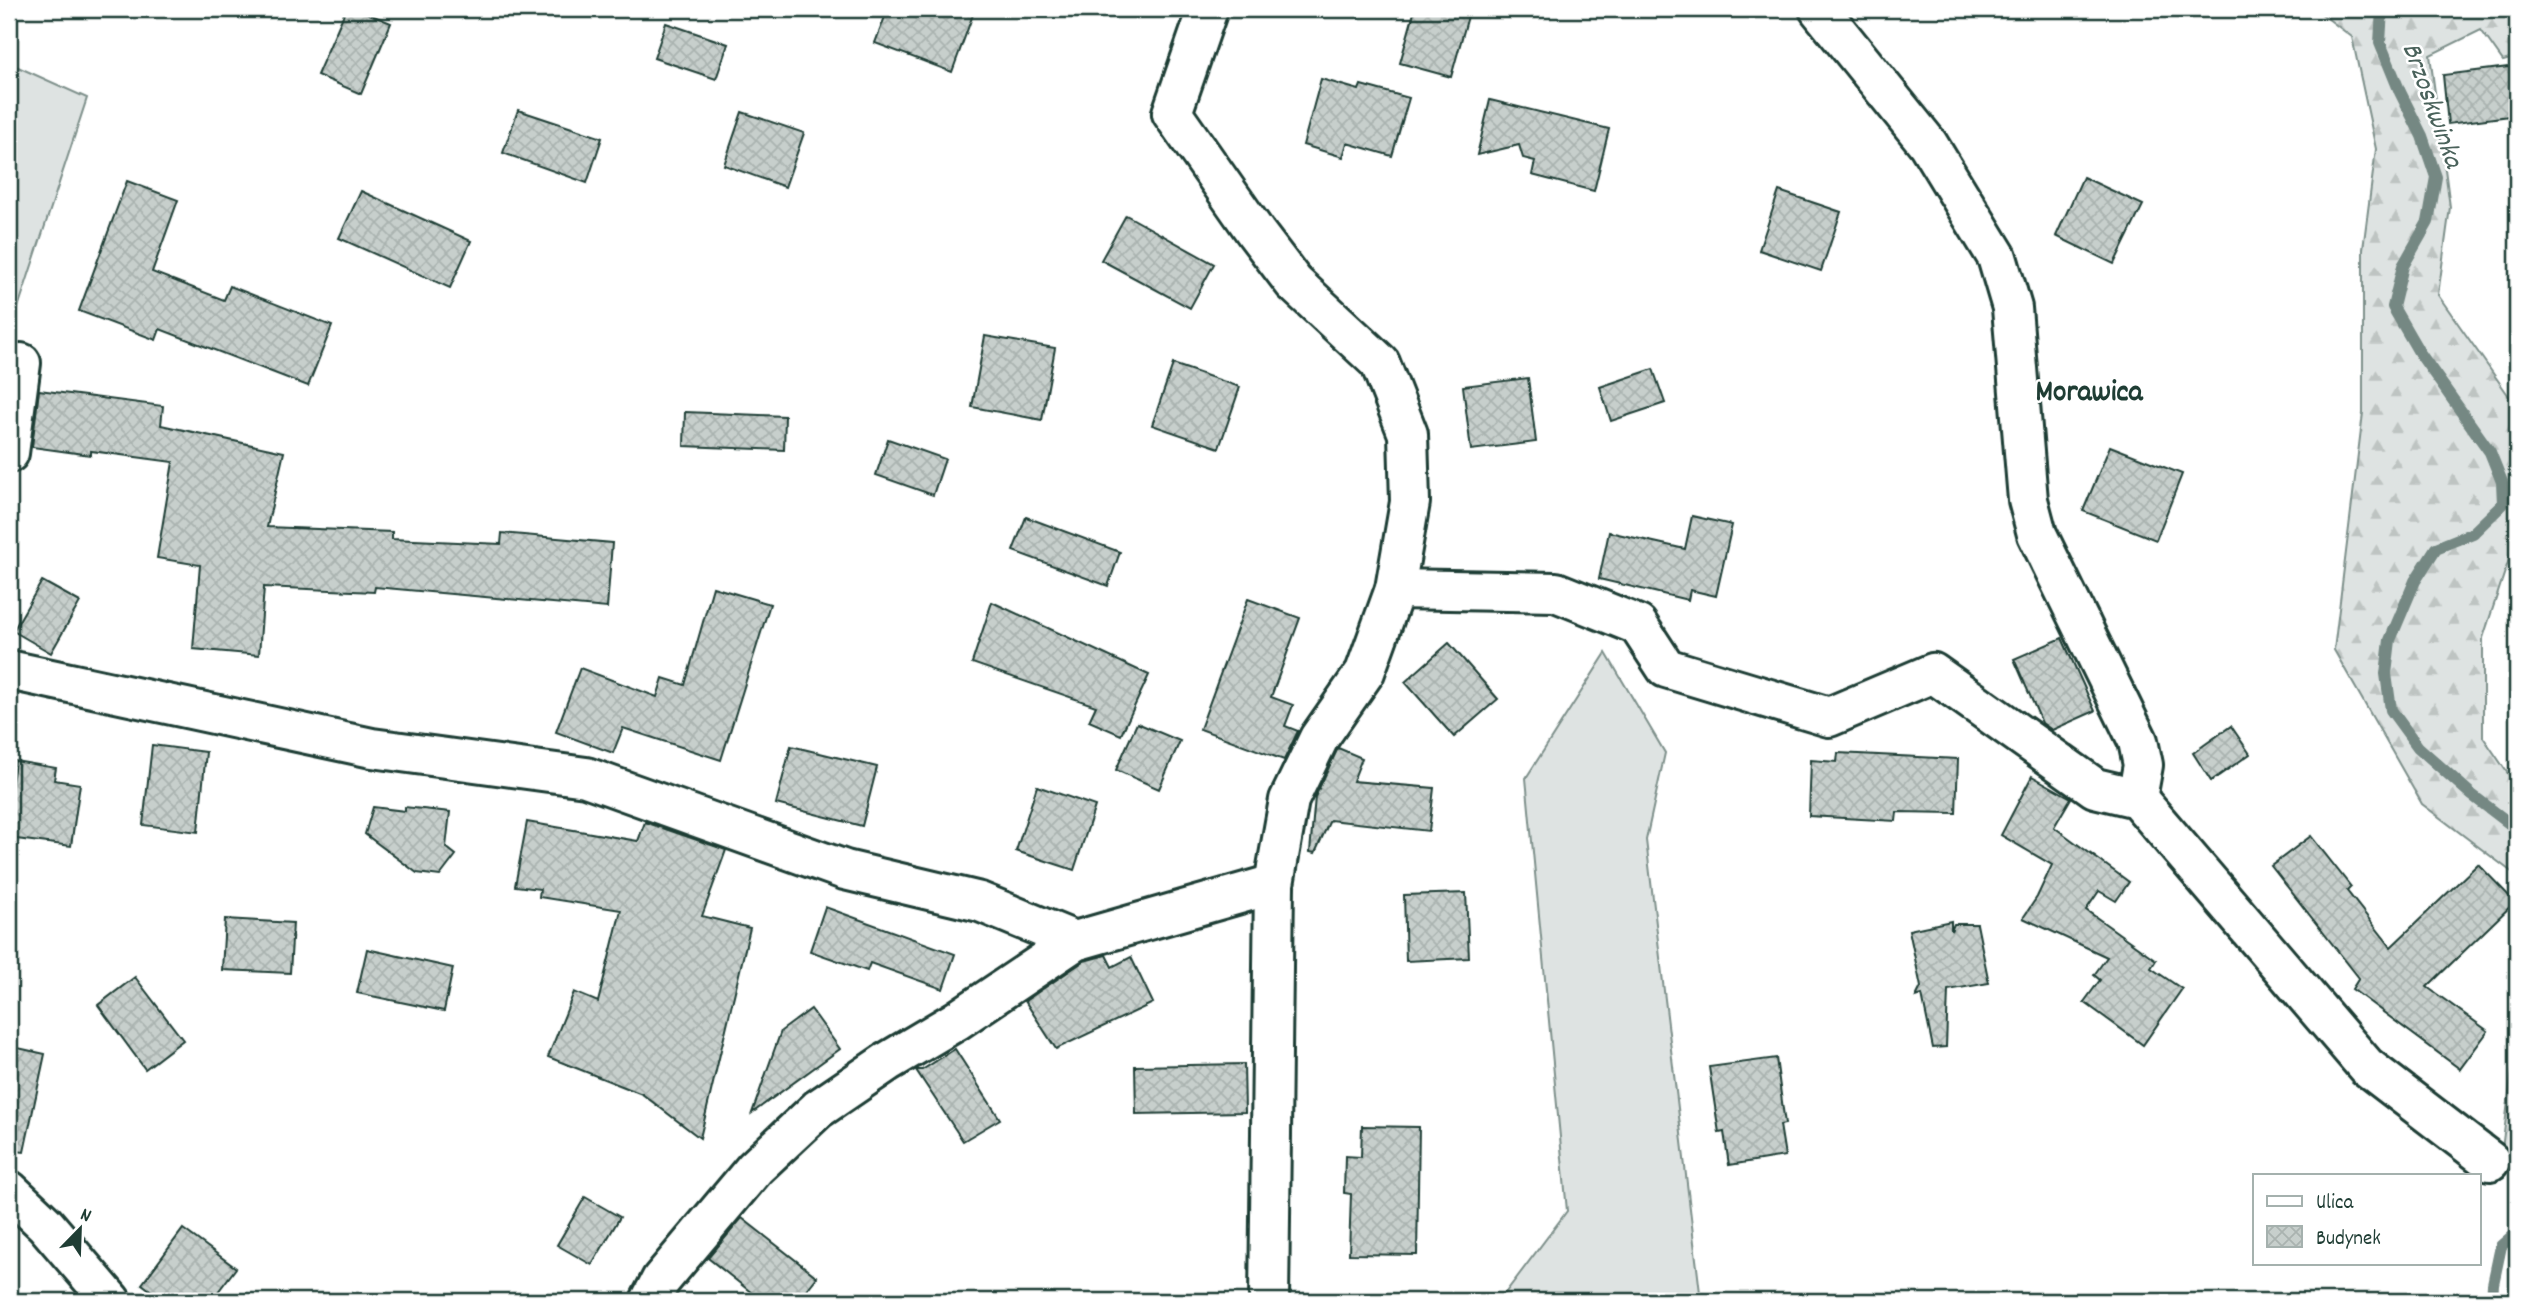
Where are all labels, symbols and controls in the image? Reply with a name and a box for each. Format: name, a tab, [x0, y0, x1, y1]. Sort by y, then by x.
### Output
water label: Brzoskwinka	[2389, 38, 2472, 176]
district label: Morawica	[2035, 373, 2143, 416]
legend	[2253, 1174, 2480, 1264]
text: Ulica	[2316, 1189, 2354, 1219]
north arrow	[46, 1194, 116, 1264]
text: N	[76, 1202, 95, 1231]
text: Budynek	[2316, 1225, 2381, 1255]

